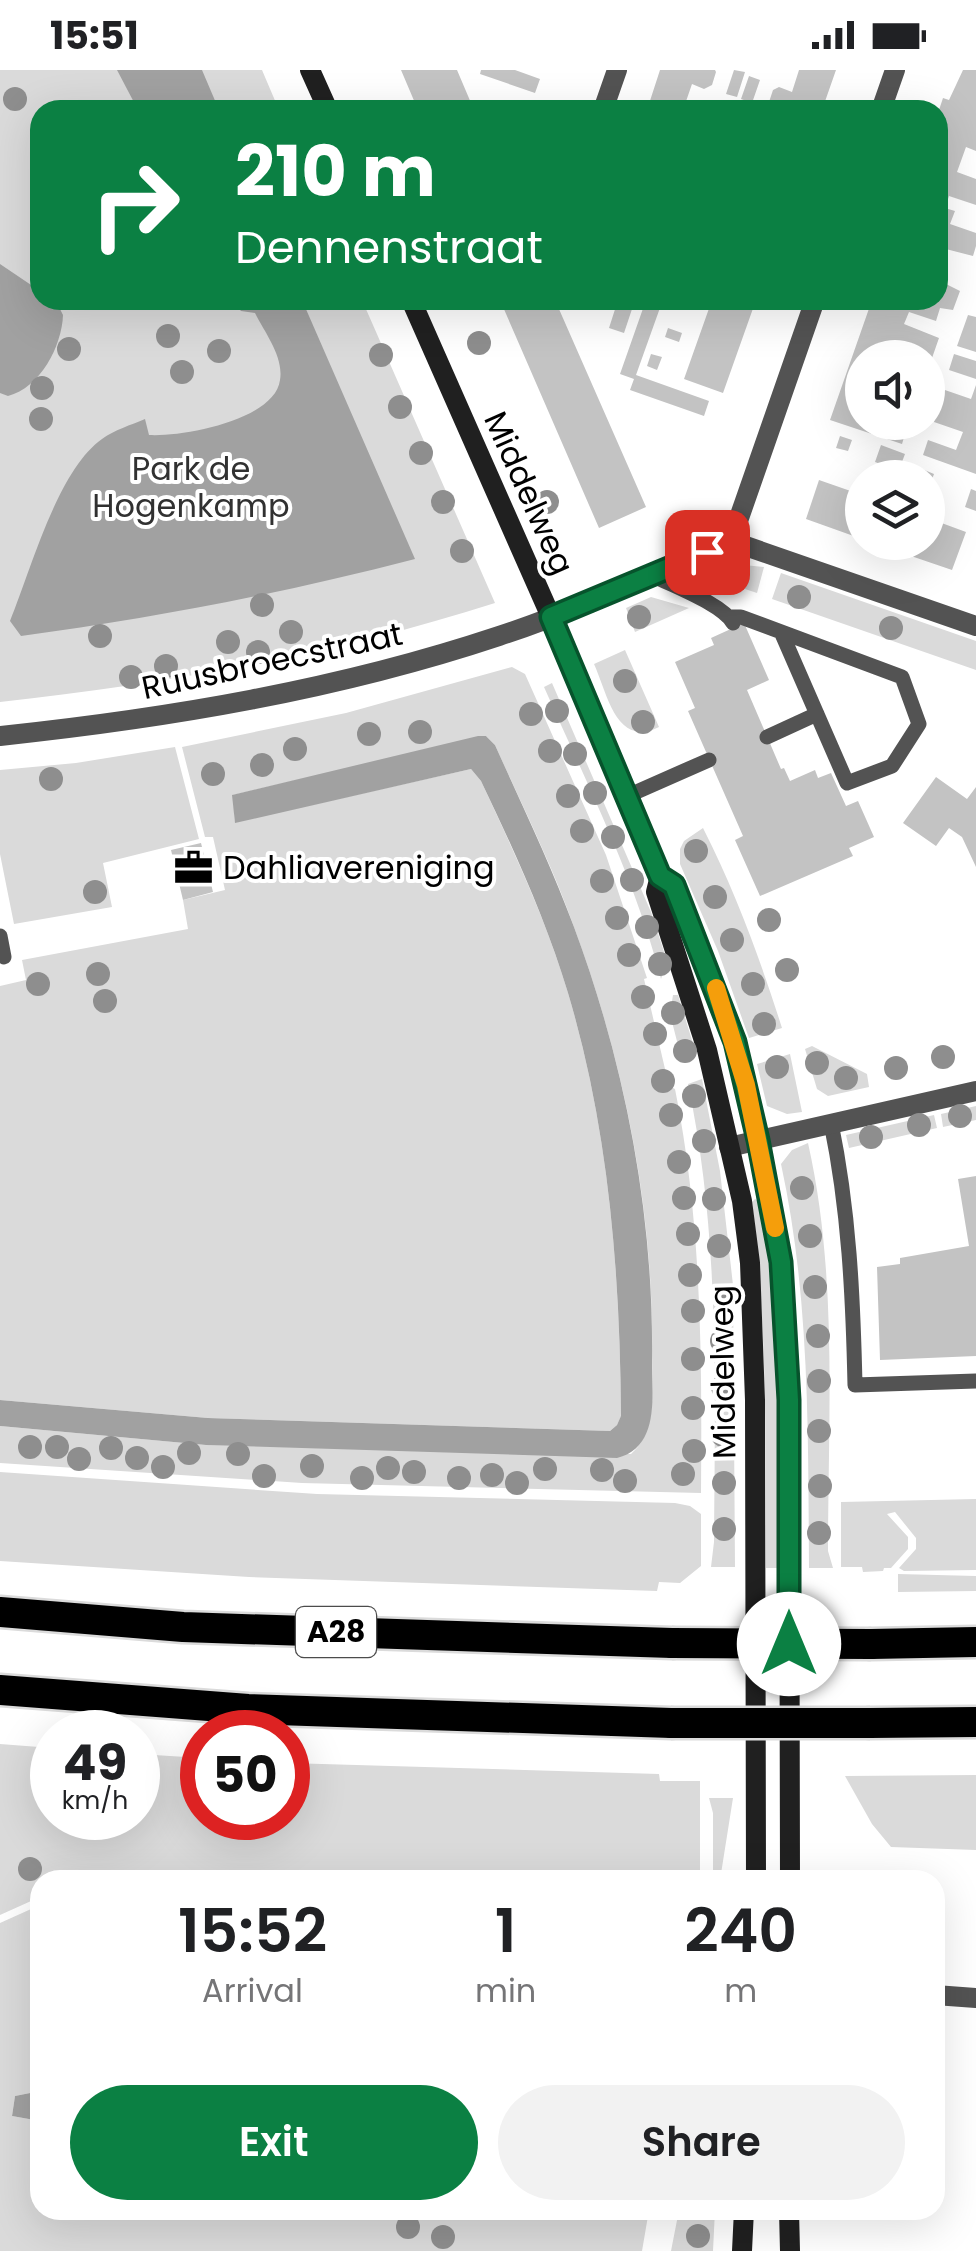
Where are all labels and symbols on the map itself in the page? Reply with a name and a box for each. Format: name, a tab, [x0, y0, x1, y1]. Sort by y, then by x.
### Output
street label: Middelweg	[473, 404, 585, 581]
park label: Park de Hogenkamp	[92, 446, 290, 528]
pin	[665, 510, 750, 595]
street label: Ruusbroecstraat	[137, 611, 406, 710]
place label: Dahliavereniging	[223, 845, 495, 890]
office icon: Dahliavereniging	[172, 847, 214, 889]
street label: Middelweg	[698, 1285, 747, 1459]
position arrow	[737, 1592, 841, 1696]
road number: A28	[296, 1607, 376, 1657]
speed limit sign: 50	[180, 1710, 310, 1840]

